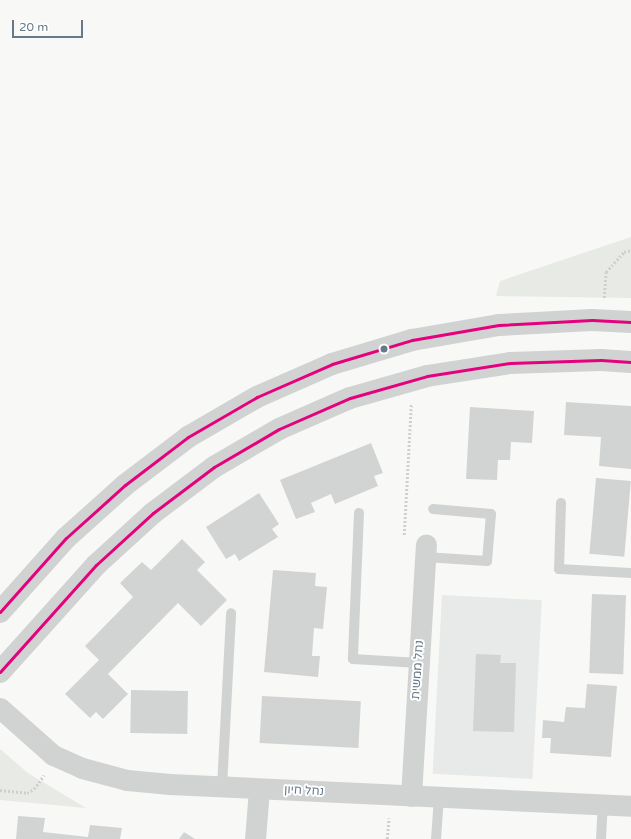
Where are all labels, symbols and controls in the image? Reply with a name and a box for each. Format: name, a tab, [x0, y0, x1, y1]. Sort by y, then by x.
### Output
scale bar	[14, 12, 85, 38]
text: 20 m	[19, 20, 48, 34]
unlabelled marker	[379, 344, 389, 354]
street label: נחל ממשית	[409, 640, 427, 700]
street label: נחל חיון	[284, 783, 324, 799]

